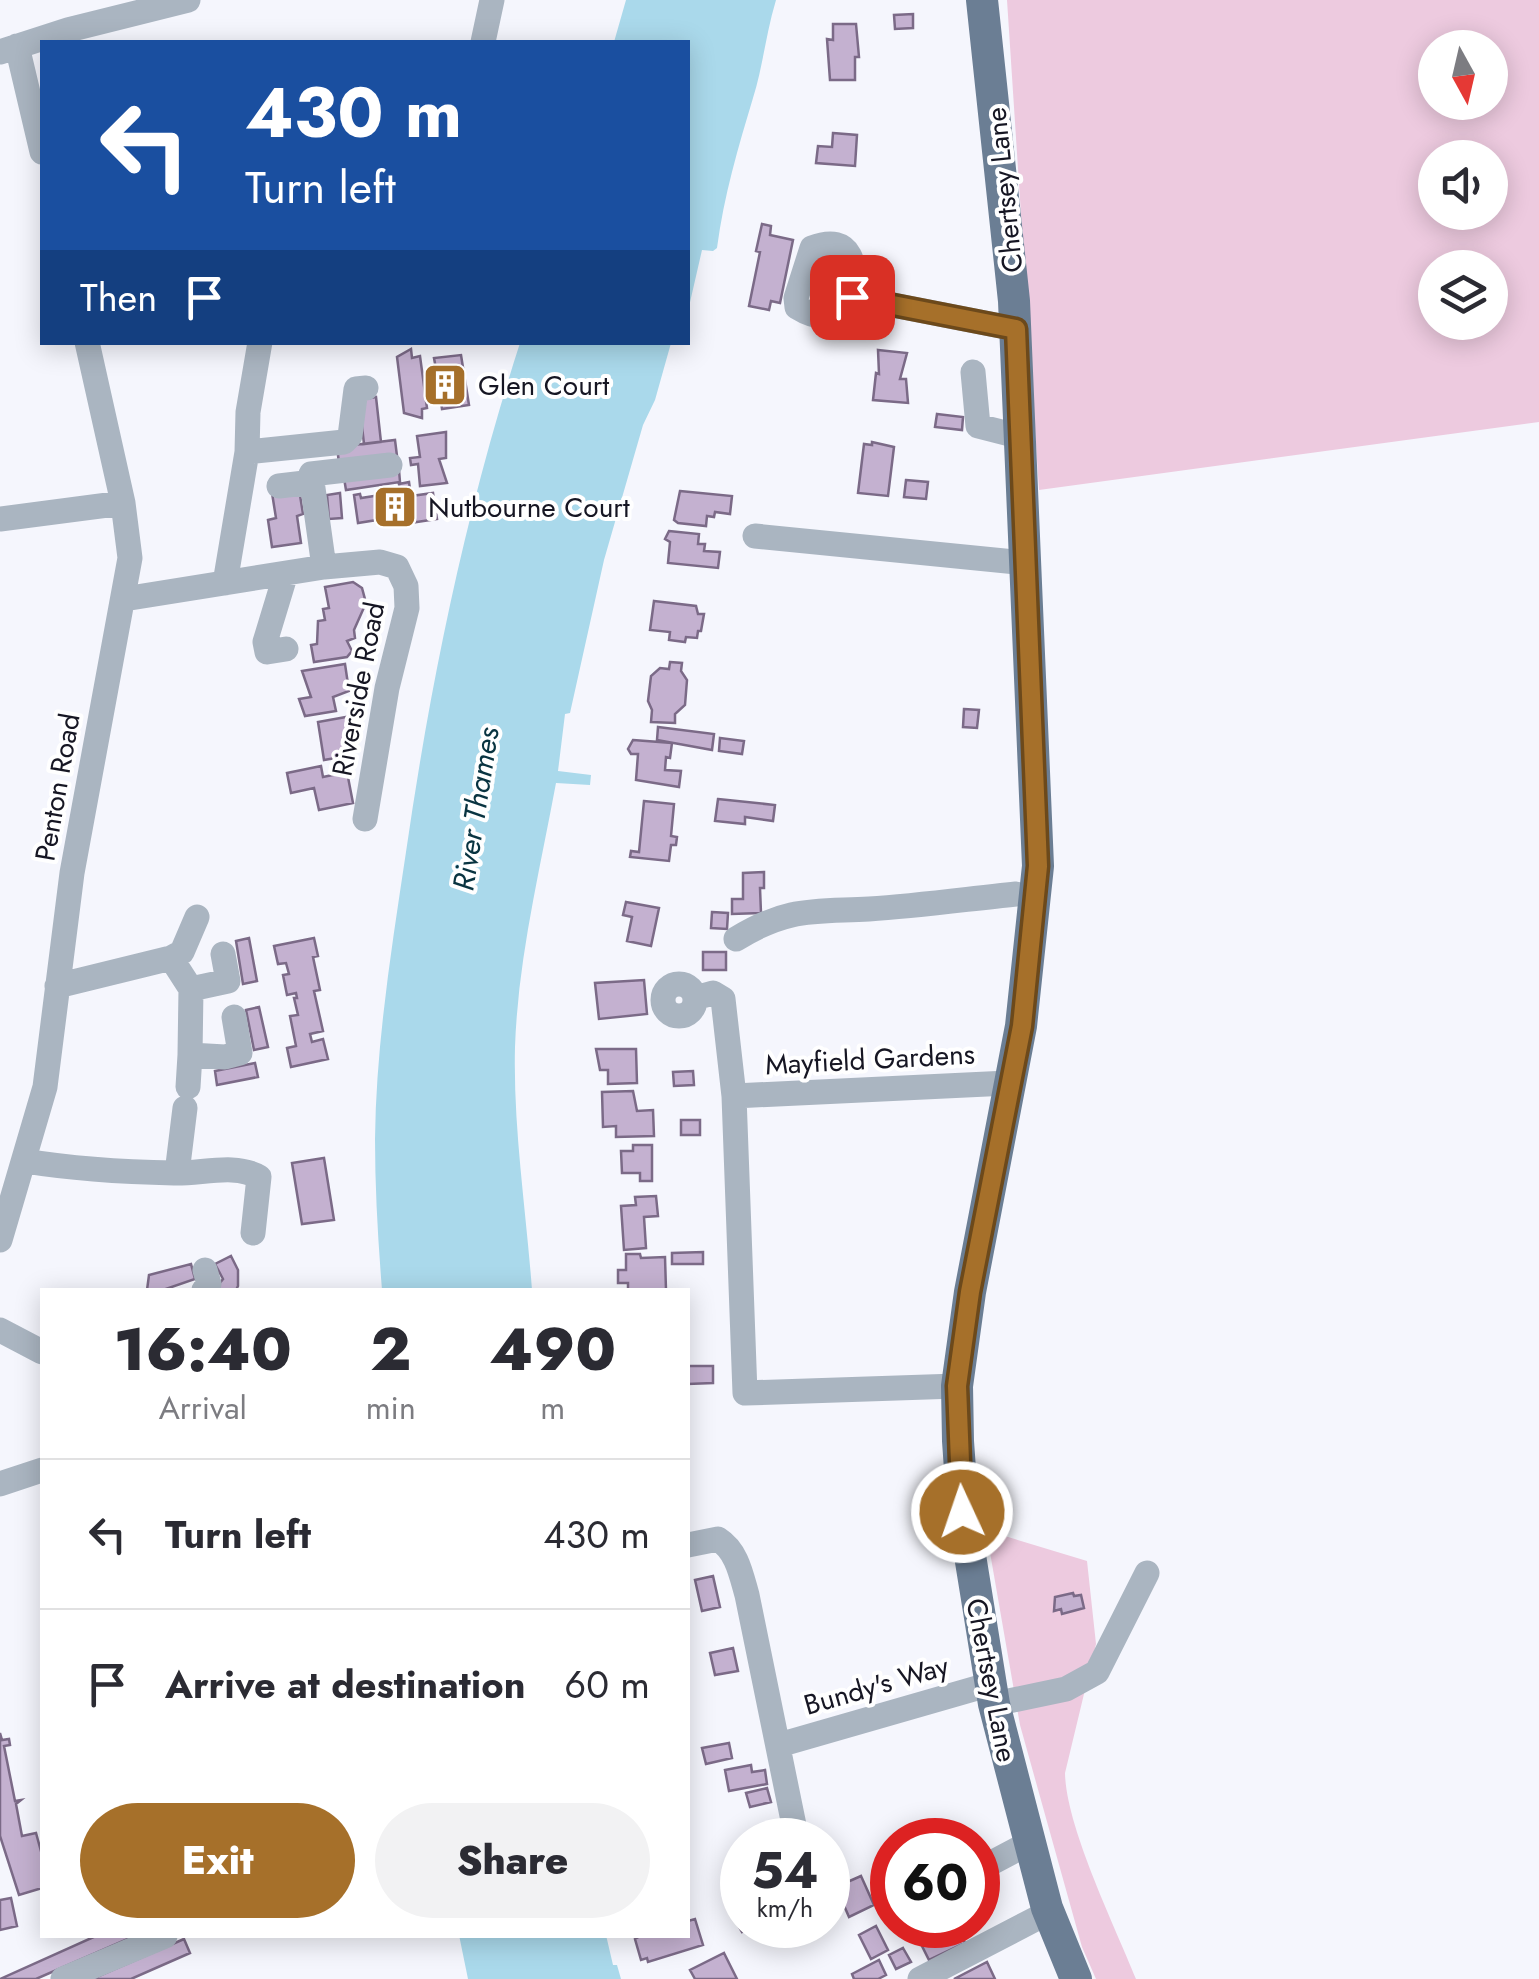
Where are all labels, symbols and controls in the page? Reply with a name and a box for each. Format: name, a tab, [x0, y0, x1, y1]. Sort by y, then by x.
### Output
north arrow	[1418, 30, 1508, 120]
map controls	[1418, 30, 1508, 340]
text: 430 m	[245, 62, 462, 163]
icon: left	[80, 80, 210, 210]
street label: Chertsey Lane	[975, 105, 1034, 275]
button: sound	[1418, 140, 1508, 230]
text: Turn left	[245, 155, 396, 220]
button: layers	[1418, 250, 1508, 340]
pin	[810, 255, 895, 340]
text: Then	[80, 270, 157, 325]
icon: arrive	[177, 270, 232, 325]
icon: arrive	[825, 270, 880, 325]
building icon: Glen Court	[422, 362, 468, 408]
place label: Glen Court	[478, 365, 609, 406]
building icon: Nutbourne Court	[372, 484, 418, 530]
place label: Nutbourne Court	[428, 487, 630, 528]
street label: Riverside Road	[322, 598, 395, 780]
street label: Penton Road	[24, 710, 91, 864]
water label: River Thames	[441, 724, 510, 894]
street label: Mayfield Gardens	[764, 1034, 976, 1085]
text: 16:40	[114, 1306, 292, 1393]
text: 2	[370, 1306, 411, 1393]
text: 490	[490, 1306, 616, 1393]
text: Arrival	[159, 1385, 247, 1431]
text: min	[366, 1385, 416, 1431]
text: m	[540, 1385, 565, 1431]
position arrow	[910, 1460, 1014, 1564]
icon: left	[80, 1507, 135, 1562]
text: Turn left	[165, 1507, 311, 1562]
text: 430 m	[543, 1507, 650, 1562]
street label: Chertsey Lane	[956, 1595, 1027, 1765]
street label: Bundy's Way	[799, 1645, 954, 1726]
icon: arrive	[80, 1657, 135, 1712]
text: Arrive at destination	[165, 1657, 526, 1712]
text: 60 m	[564, 1657, 650, 1712]
button: Exit	[80, 1803, 355, 1918]
button: Share	[375, 1803, 650, 1918]
speed limit sign: 60	[870, 1818, 1000, 1948]
text: 54	[751, 1834, 819, 1907]
text: km/h	[757, 1890, 813, 1926]

